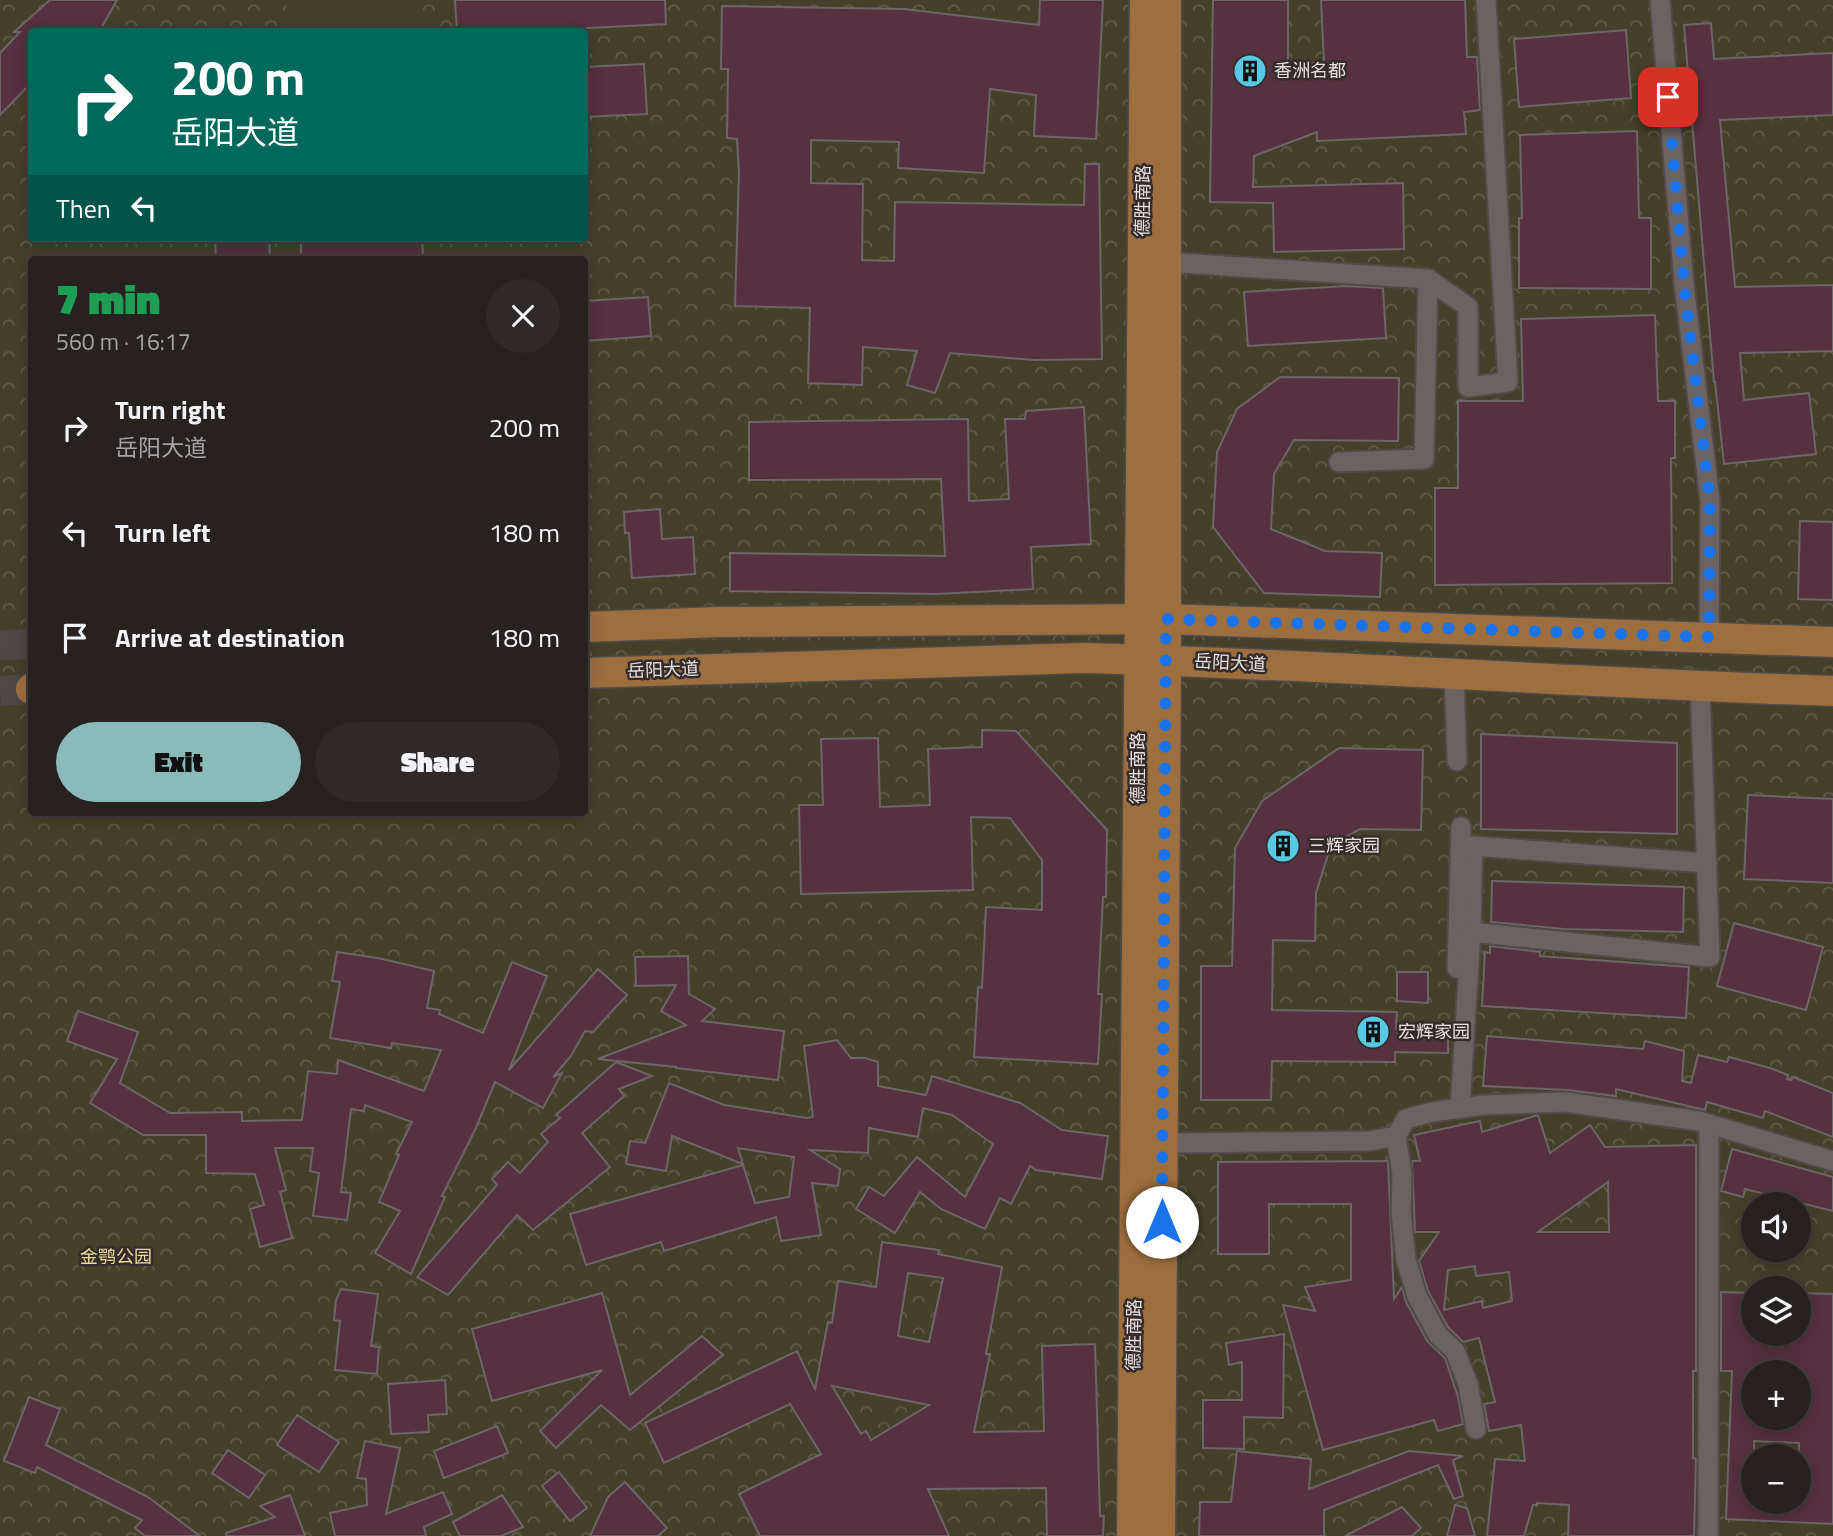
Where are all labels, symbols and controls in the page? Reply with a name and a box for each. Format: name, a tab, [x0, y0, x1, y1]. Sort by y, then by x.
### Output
text: 200 m	[171, 39, 305, 114]
building icon: 香洲名都	[1231, 52, 1269, 90]
icon: right	[56, 56, 147, 147]
place label: 香洲名都	[1274, 57, 1346, 84]
pin	[1638, 67, 1698, 127]
icon: arrive	[1649, 78, 1687, 116]
text: 岳阳大道	[171, 108, 299, 156]
street label: 德胜南路	[1128, 165, 1157, 237]
text: Then	[56, 189, 111, 228]
icon: left	[125, 189, 163, 227]
text: 7 min	[56, 266, 160, 330]
button: close	[486, 279, 560, 353]
text: 560 m · 16:17	[56, 324, 191, 359]
text: Turn right	[115, 390, 226, 429]
text: 200 m	[489, 408, 560, 447]
icon: right	[56, 409, 94, 447]
text: 岳阳大道	[115, 430, 207, 465]
text: Turn left	[115, 513, 210, 552]
text: 180 m	[489, 513, 560, 552]
icon: left	[56, 514, 94, 552]
text: Arrive at destination	[115, 618, 345, 657]
text: 180 m	[489, 618, 560, 657]
icon: arrive	[56, 619, 94, 657]
street label: 岳阳大道	[1193, 647, 1267, 678]
street label: 岳阳大道	[627, 655, 699, 684]
button: Exit	[56, 722, 301, 802]
button: Share	[315, 722, 560, 802]
street label: 德胜南路	[1124, 732, 1151, 804]
building icon: 三辉家园	[1264, 827, 1302, 865]
place label: 三辉家园	[1308, 832, 1380, 859]
building icon: 宏辉家园	[1354, 1013, 1392, 1051]
place label: 宏辉家园	[1398, 1018, 1470, 1045]
position arrow	[1125, 1185, 1199, 1259]
map controls	[1741, 1192, 1811, 1514]
button: sound	[1741, 1192, 1811, 1262]
park label: 金鹗公园	[80, 1243, 152, 1270]
button: layers	[1741, 1276, 1811, 1346]
street label: 德胜南路	[1119, 1299, 1148, 1371]
button: +	[1741, 1360, 1811, 1430]
button: −	[1741, 1444, 1811, 1514]

